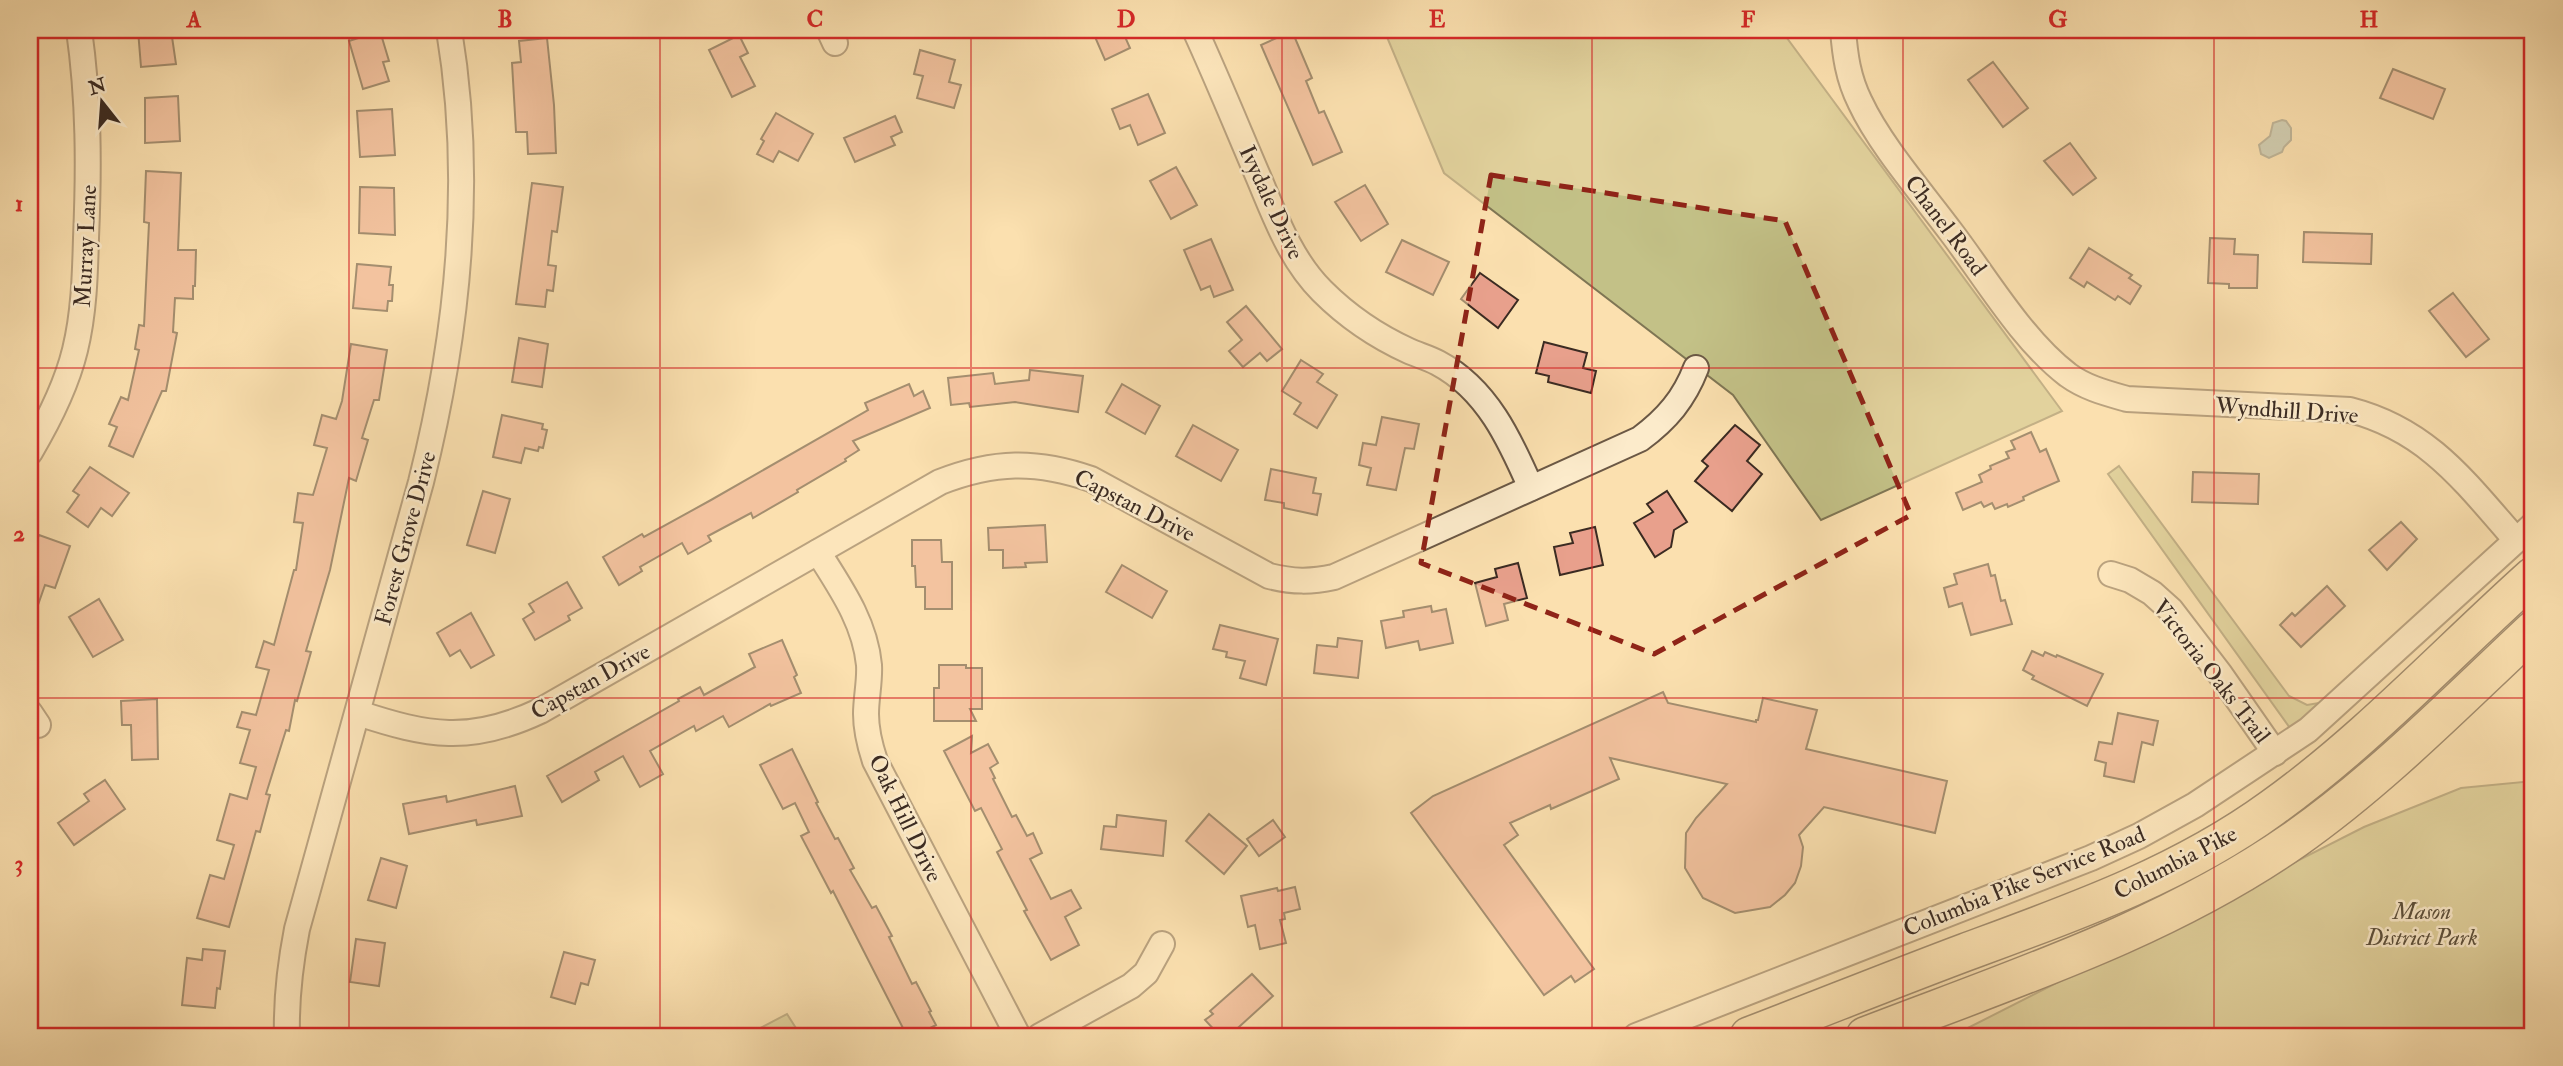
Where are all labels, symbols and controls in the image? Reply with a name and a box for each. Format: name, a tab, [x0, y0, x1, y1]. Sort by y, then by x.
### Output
text: A	[186, 5, 202, 34]
text: B	[497, 5, 513, 34]
text: C	[807, 5, 823, 34]
text: D	[1117, 5, 1135, 34]
text: E	[1429, 5, 1446, 34]
text: F	[1741, 5, 1756, 34]
text: G	[2048, 5, 2068, 34]
text: H	[2360, 5, 2379, 34]
north arrow	[66, 66, 136, 136]
text: N	[85, 72, 110, 101]
street label: Ivydale Drive	[1233, 141, 1311, 264]
street label: Chanel Road	[1898, 169, 1993, 281]
street label: Murray Lane	[68, 184, 103, 308]
text: 1	[15, 189, 23, 218]
street label: Wyndhill Drive	[2214, 391, 2360, 430]
street label: Forest Grove Drive	[368, 448, 443, 628]
street label: Capstan Drive	[1069, 463, 1200, 549]
text: 2	[13, 519, 25, 548]
street label: Victoria Oaks Trail	[2146, 593, 2277, 749]
street label: Capstan Drive	[525, 637, 656, 727]
street label: Oak Hill Drive	[862, 750, 949, 887]
street label: Columbia Pike	[2109, 819, 2242, 906]
street label: Columbia Pike Service Road	[1899, 820, 2149, 943]
text: 3	[15, 849, 23, 878]
park label: Mason District Park	[2365, 897, 2478, 952]

